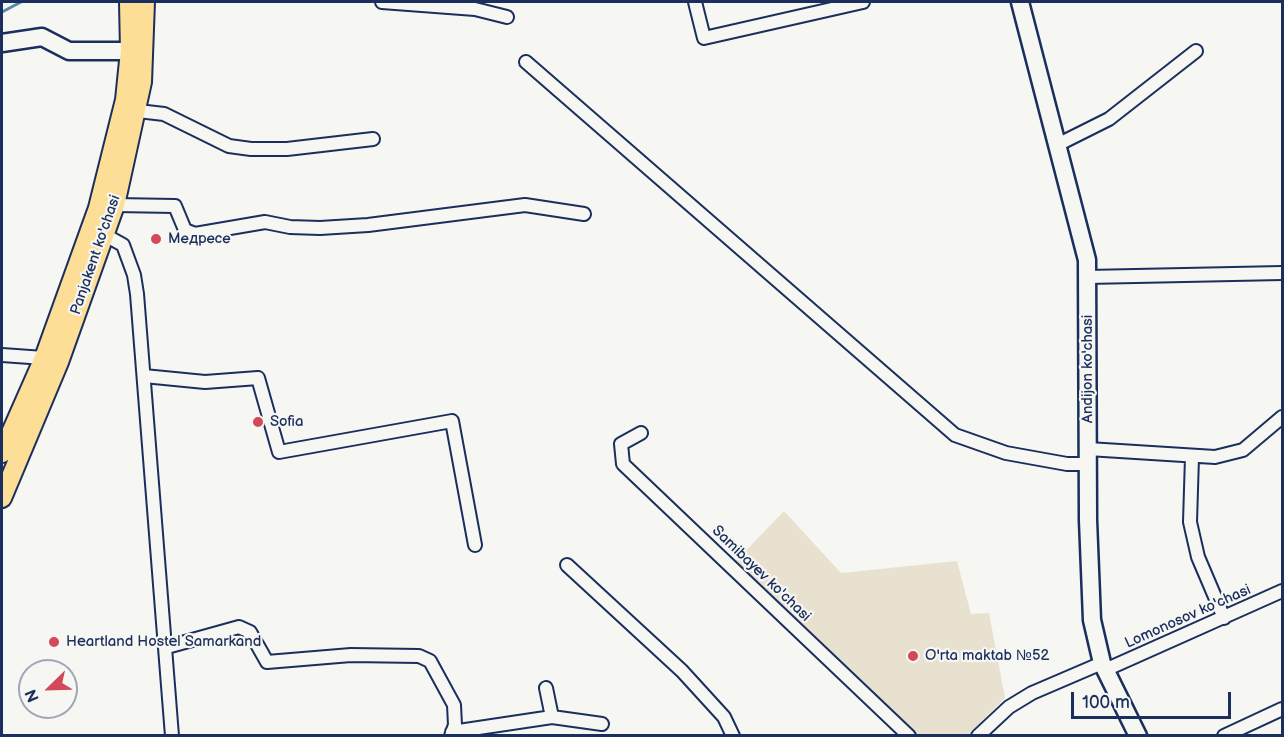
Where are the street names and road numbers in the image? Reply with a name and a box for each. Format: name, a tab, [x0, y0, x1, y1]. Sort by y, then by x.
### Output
street label: Panjakent ko'chasi	[67, 193, 125, 317]
street label: Andijon ko'chasi	[1079, 315, 1097, 423]
street label: Samibayev ko'chasi	[708, 522, 814, 626]
street label: Lomonosov ko'chasi	[1122, 581, 1254, 653]

